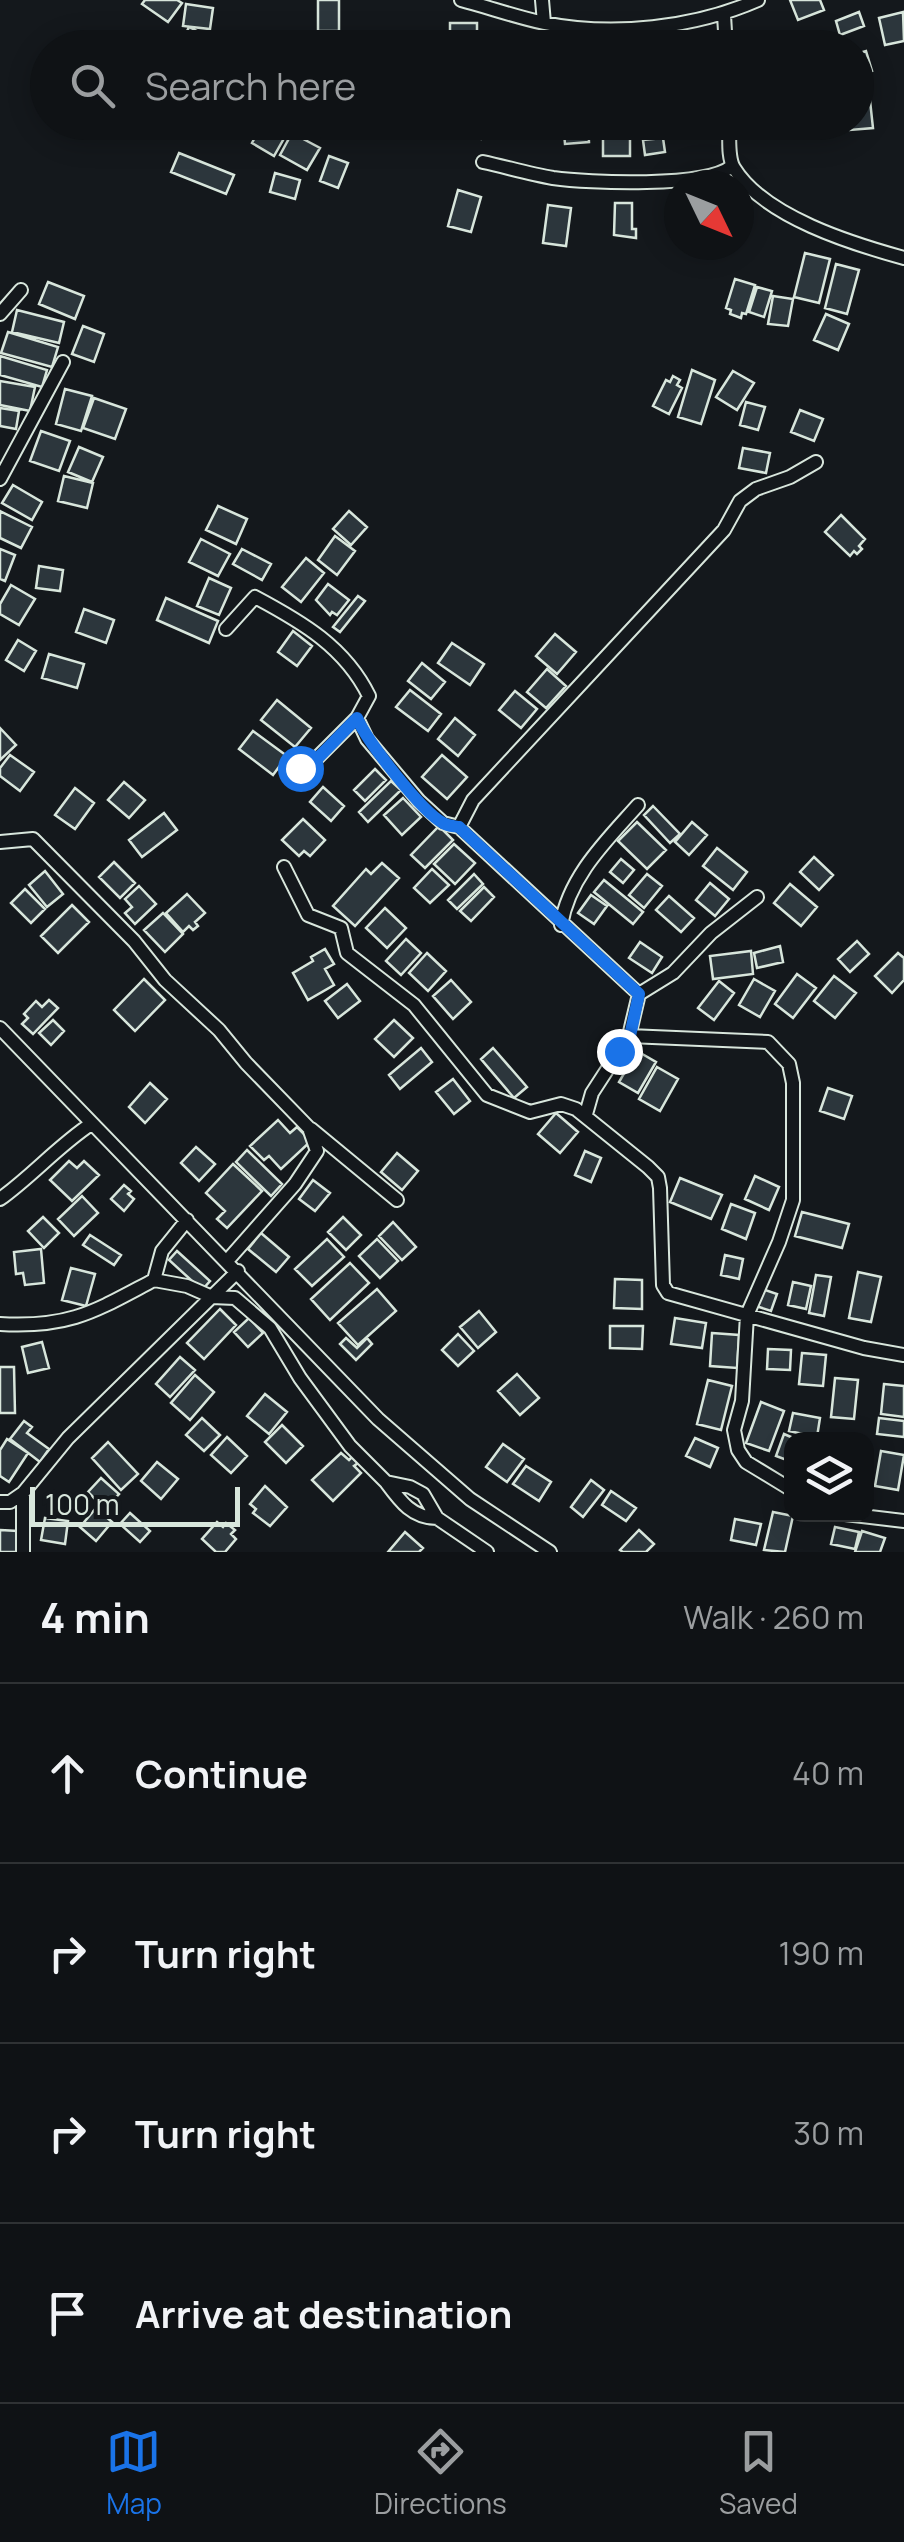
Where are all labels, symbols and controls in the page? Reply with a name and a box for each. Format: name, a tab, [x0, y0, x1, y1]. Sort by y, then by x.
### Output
search box	[30, 30, 874, 140]
icon: search	[65, 58, 120, 113]
text: Search here	[145, 59, 356, 111]
north arrow	[664, 170, 754, 260]
route start	[278, 746, 324, 792]
route end	[597, 1029, 643, 1075]
map controls	[784, 1432, 874, 1522]
button: layers	[784, 1432, 874, 1522]
scale bar	[30, 1482, 240, 1526]
text: 100 m	[45, 1485, 119, 1523]
text: 4 min	[40, 1588, 150, 1646]
text: Walk · 260 m	[683, 1595, 864, 1639]
icon: ahead	[40, 1746, 95, 1801]
text: Continue	[135, 1747, 308, 1799]
text: 40 m	[792, 1751, 864, 1795]
icon: right	[40, 1926, 95, 1981]
text: Turn right	[135, 1927, 316, 1979]
text: 190 m	[779, 1931, 864, 1975]
icon: right	[40, 2106, 95, 2161]
text: Turn right	[135, 2107, 316, 2159]
text: 30 m	[793, 2111, 864, 2155]
icon: arrive	[40, 2286, 95, 2341]
text: Arrive at destination	[135, 2287, 512, 2339]
tab: Map	[106, 2424, 162, 2522]
tab: Directions	[374, 2424, 507, 2522]
tab: Saved	[719, 2424, 798, 2522]

